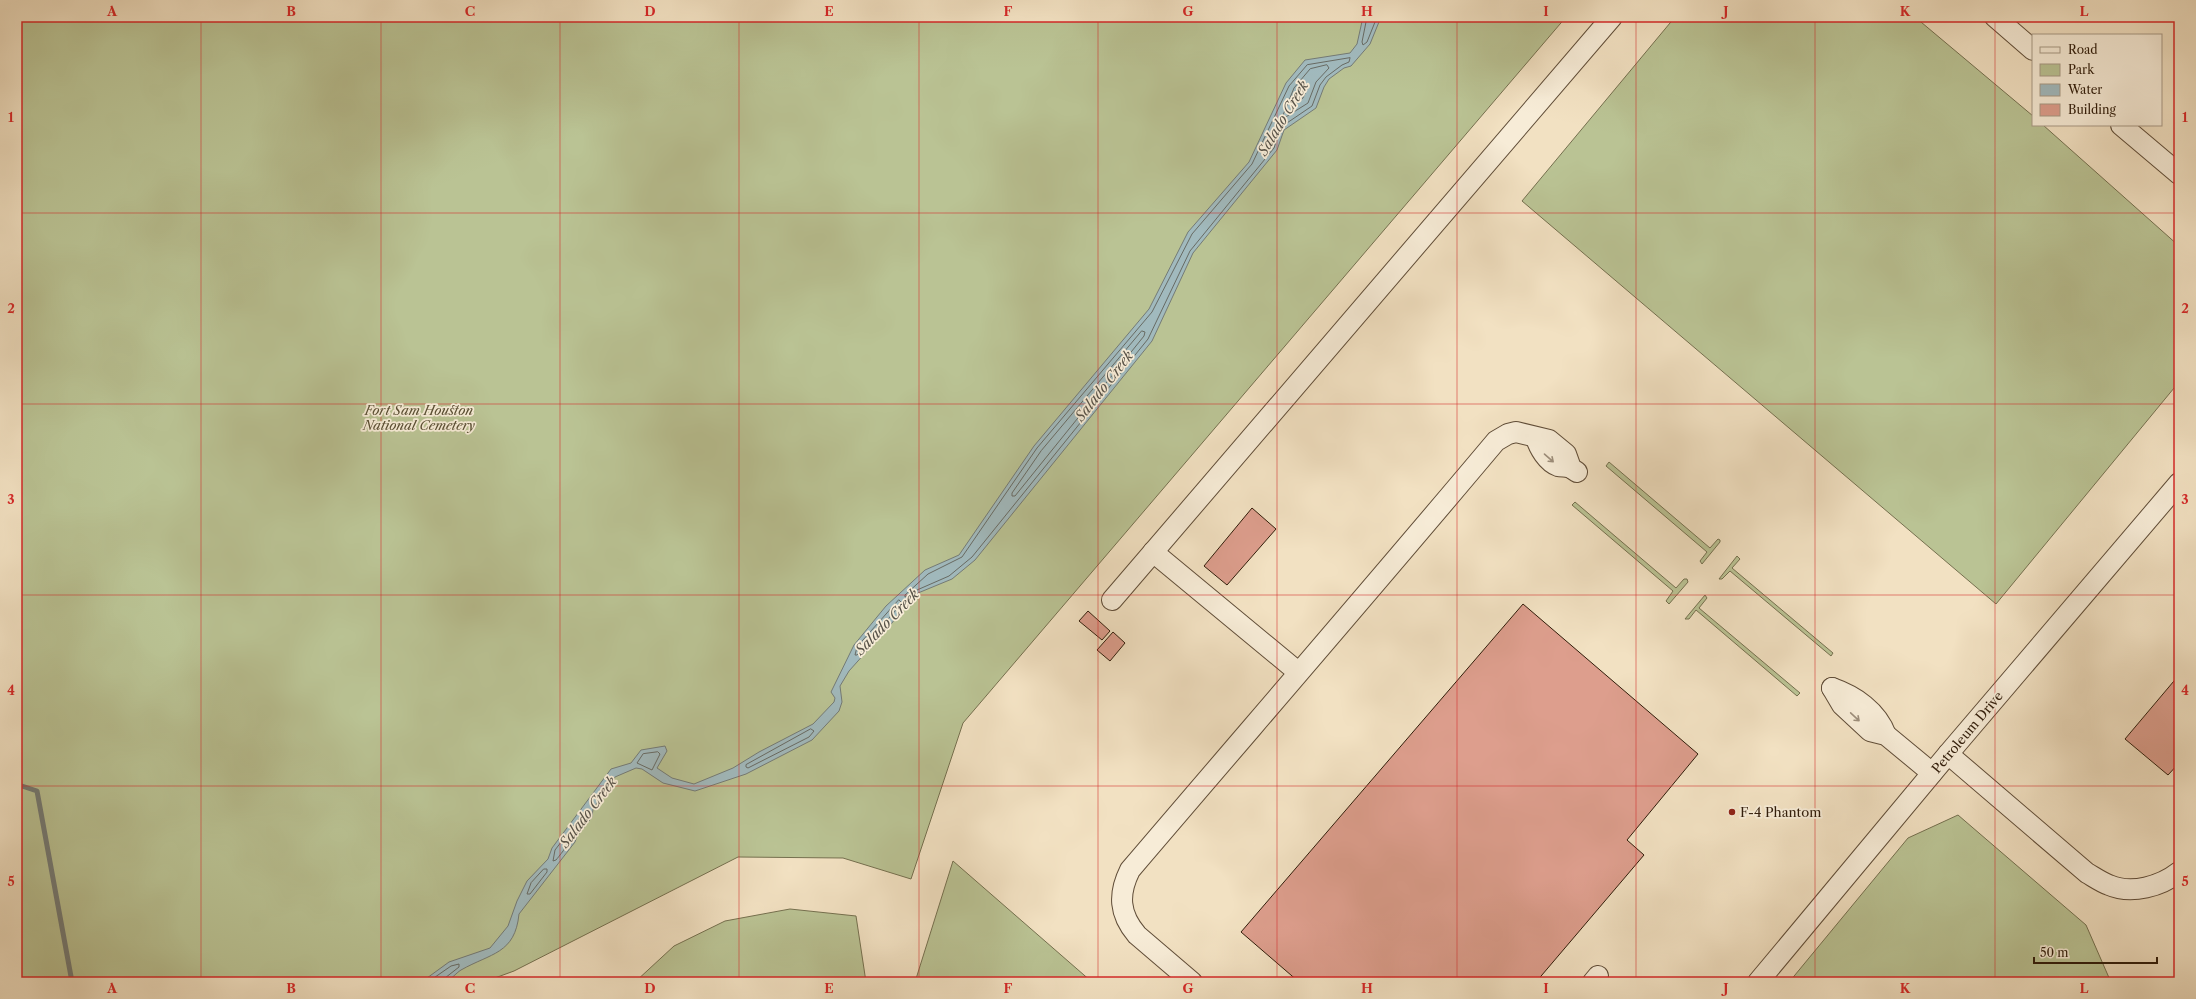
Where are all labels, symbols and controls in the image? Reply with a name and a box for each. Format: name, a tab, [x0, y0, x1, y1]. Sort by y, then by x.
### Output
text: A	[106, 3, 118, 19]
text: B	[286, 3, 296, 19]
text: C	[465, 3, 475, 19]
text: D	[644, 3, 656, 19]
text: E	[824, 3, 834, 19]
text: F	[1004, 3, 1013, 19]
text: G	[1182, 3, 1194, 19]
text: H	[1361, 3, 1373, 19]
text: I	[1543, 3, 1549, 19]
text: J	[1721, 3, 1729, 19]
text: K	[1900, 3, 1911, 19]
text: L	[2080, 3, 2089, 19]
legend	[2032, 34, 2162, 126]
text: Road	[2068, 42, 2098, 57]
text: Park	[2068, 62, 2095, 77]
water label: Salado Creek	[1253, 77, 1313, 160]
text: Water	[2067, 82, 2102, 97]
text: Building	[2068, 102, 2116, 117]
text: 1	[8, 109, 14, 125]
text: 1	[2182, 109, 2188, 125]
text: 2	[7, 300, 15, 316]
text: 2	[2181, 300, 2189, 316]
water label: Salado Creek	[1070, 347, 1137, 426]
park label: Fort Sam Houston National Cemetery	[362, 402, 476, 433]
one-way arrow	[1544, 454, 1554, 463]
text: 3	[7, 491, 15, 507]
text: 3	[2181, 491, 2189, 507]
water label: Salado Creek	[851, 585, 923, 659]
text: 4	[7, 682, 15, 698]
text: 4	[2181, 682, 2189, 698]
street label: Petroleum Drive	[1928, 688, 2006, 776]
one-way arrow	[1849, 712, 1859, 721]
water label: Salado Creek	[555, 772, 621, 852]
place label: F-4 Phantom	[1740, 804, 1821, 820]
marker: F-4 Phantom	[1727, 807, 1737, 817]
text: 5	[7, 873, 15, 889]
text: 5	[2181, 873, 2189, 889]
scale bar	[2034, 939, 2157, 965]
text: 50 m	[2040, 945, 2069, 960]
text: A	[106, 980, 118, 996]
text: B	[286, 980, 296, 996]
text: C	[465, 980, 475, 996]
text: D	[644, 980, 656, 996]
text: E	[824, 980, 834, 996]
text: F	[1004, 980, 1013, 996]
text: G	[1182, 980, 1194, 996]
text: H	[1361, 980, 1373, 996]
text: I	[1543, 980, 1549, 996]
text: J	[1721, 980, 1729, 996]
text: K	[1900, 980, 1911, 996]
text: L	[2080, 980, 2089, 996]

